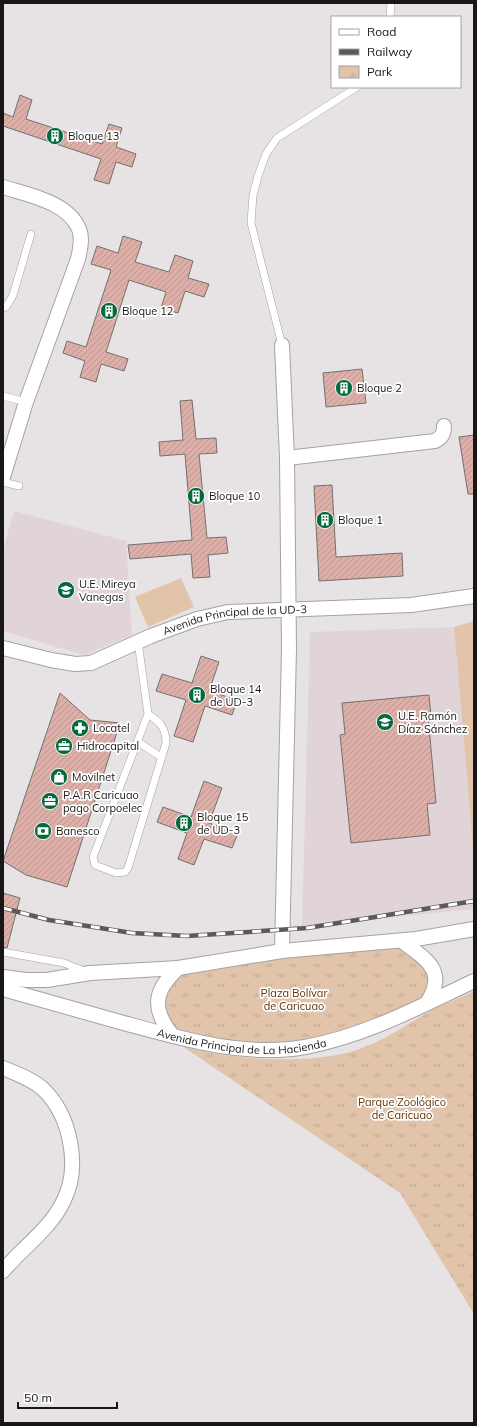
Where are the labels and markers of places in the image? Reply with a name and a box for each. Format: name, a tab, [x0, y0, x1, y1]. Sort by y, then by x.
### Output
building icon: Bloque 13	[45, 126, 65, 146]
place label: Bloque 13	[68, 129, 119, 143]
building icon: Bloque 12	[99, 301, 119, 321]
place label: Bloque 12	[122, 304, 174, 318]
building icon: Bloque 2	[334, 378, 354, 398]
place label: Bloque 2	[357, 381, 402, 395]
building icon: Bloque 10	[186, 486, 206, 506]
place label: Bloque 10	[209, 489, 261, 503]
building icon: Bloque 1	[315, 510, 335, 530]
place label: Bloque 1	[338, 513, 383, 527]
place label: U.E. Mireya Vanegas	[79, 577, 136, 604]
school or university icon: U.E. Mireya Vanegas	[56, 580, 76, 600]
place label: Bloque 14 de UD-3	[210, 682, 262, 709]
building icon: Bloque 14 de UD-3	[187, 685, 207, 705]
place label: U.E. Ramón Díaz Sánchez	[398, 709, 468, 736]
school or university icon: U.E. Ramón Díaz Sánchez	[375, 712, 395, 732]
pharmacy icon: Locatel	[70, 718, 90, 738]
place label: Locatel	[93, 721, 130, 735]
office icon: Hidrocapital	[54, 736, 74, 756]
place label: Hidrocapital	[77, 739, 139, 753]
shop icon: Movilnet	[49, 767, 69, 787]
place label: Movilnet	[72, 770, 115, 784]
place label: P.A.R Caricuao pago Corpoelec	[63, 788, 143, 815]
office icon: P.A.R Caricuao pago Corpoelec	[40, 791, 60, 811]
place label: Bloque 15 de UD-3	[197, 810, 249, 837]
building icon: Bloque 15 de UD-3	[174, 813, 194, 833]
bank icon: Banesco	[33, 821, 53, 841]
place label: Banesco	[56, 824, 100, 838]

